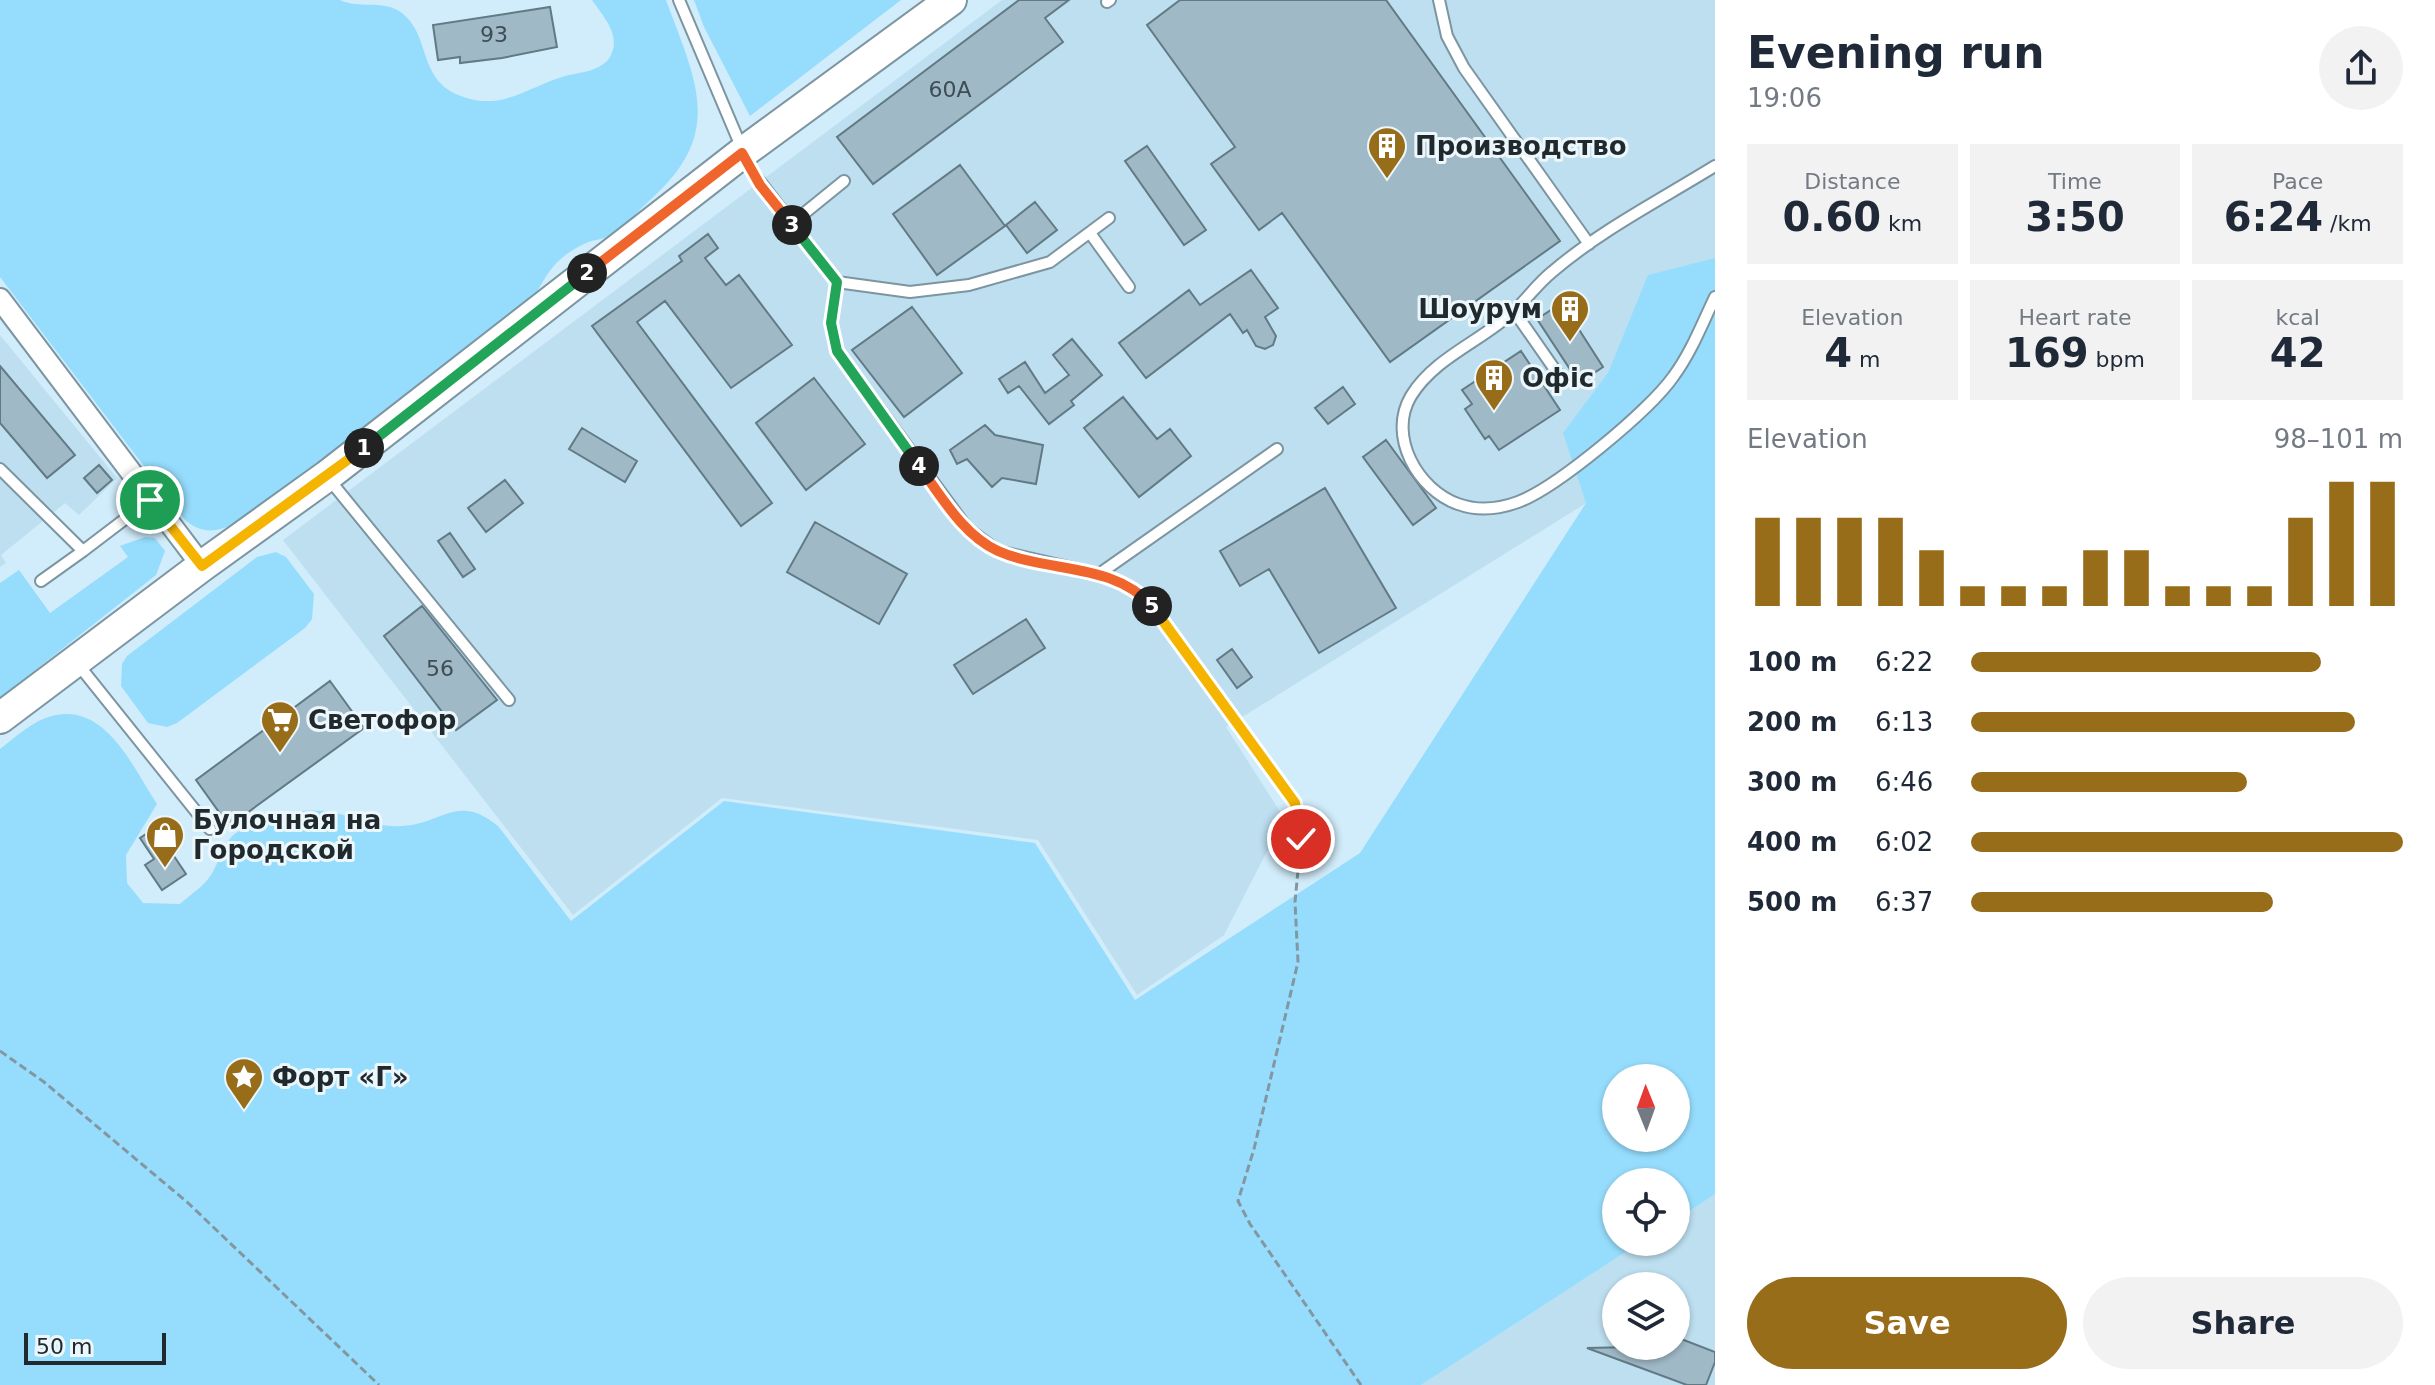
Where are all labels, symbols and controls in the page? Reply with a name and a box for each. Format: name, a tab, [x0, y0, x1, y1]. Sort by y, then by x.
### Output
house number: 93	[480, 22, 508, 47]
button: share	[2319, 26, 2403, 110]
text: Evening run	[1747, 27, 2044, 78]
house number: 60А	[928, 77, 972, 102]
text: 19:06	[1747, 83, 1822, 113]
building icon: Производство	[1366, 125, 1408, 180]
place label: Производство	[1415, 131, 1627, 161]
text: Distance	[1804, 169, 1900, 194]
text: Time	[2048, 169, 2102, 194]
text: Pace	[2272, 169, 2323, 194]
text: 0.60	[1782, 194, 1881, 240]
text: 3:50	[2025, 194, 2125, 240]
text: 6:24	[2224, 194, 2323, 240]
pin: 3	[772, 205, 812, 245]
text: km	[1881, 211, 1922, 236]
text: /km	[2323, 211, 2372, 236]
text: 3	[784, 212, 800, 237]
pin: 2	[567, 253, 607, 293]
text: 2	[579, 260, 595, 285]
building icon: Шоурум	[1549, 288, 1591, 343]
place label: Шоурум	[1418, 294, 1542, 324]
text: Elevation	[1801, 305, 1903, 330]
text: Heart rate	[2019, 305, 2131, 330]
text: kcal	[2275, 305, 2320, 330]
text: 4	[1824, 330, 1852, 376]
text: 169	[2005, 330, 2089, 376]
text: 42	[2270, 330, 2326, 376]
text: m	[1852, 347, 1880, 372]
text: bpm	[2089, 347, 2145, 372]
building icon: Офіс	[1473, 357, 1515, 412]
place label: Офіс	[1522, 363, 1594, 393]
text: Elevation	[1747, 424, 1868, 454]
text: 98–101 m	[2274, 424, 2403, 454]
pin: 1	[344, 428, 384, 468]
text: 1	[356, 435, 372, 460]
pin: 4	[899, 446, 939, 486]
text: 4	[911, 453, 927, 478]
pin	[116, 466, 184, 534]
icon: arrive	[128, 478, 172, 522]
pin: 5	[1132, 586, 1172, 626]
text: 5	[1144, 593, 1160, 618]
text: 100 m	[1747, 647, 1837, 677]
text: 6:22	[1875, 647, 1933, 677]
house number: 56	[426, 656, 454, 681]
supermarket icon: Светофор	[259, 699, 301, 754]
place label: Светофор	[308, 705, 456, 735]
text: 200 m	[1747, 707, 1837, 737]
text: 6:13	[1875, 707, 1933, 737]
text: 300 m	[1747, 767, 1837, 797]
text: 6:46	[1875, 767, 1933, 797]
place label: Булочная на Городской	[193, 805, 381, 865]
pin	[1267, 805, 1335, 873]
shop icon: Булочная на Городской	[144, 814, 186, 869]
icon: check	[1279, 817, 1323, 861]
text: 400 m	[1747, 827, 1837, 857]
text: 6:02	[1875, 827, 1933, 857]
text: 500 m	[1747, 887, 1837, 917]
text: 6:37	[1875, 887, 1933, 917]
place icon: Форт «Г»	[223, 1056, 265, 1111]
place label: Форт «Г»	[272, 1062, 409, 1092]
north arrow	[1602, 1064, 1690, 1152]
map controls	[1602, 1064, 1690, 1360]
button: locate	[1602, 1168, 1690, 1256]
button: layers	[1602, 1272, 1690, 1360]
button: Save	[1747, 1277, 2067, 1369]
button: Share	[2083, 1277, 2403, 1369]
scale bar	[24, 1329, 166, 1365]
text: 50 m	[36, 1334, 92, 1359]

